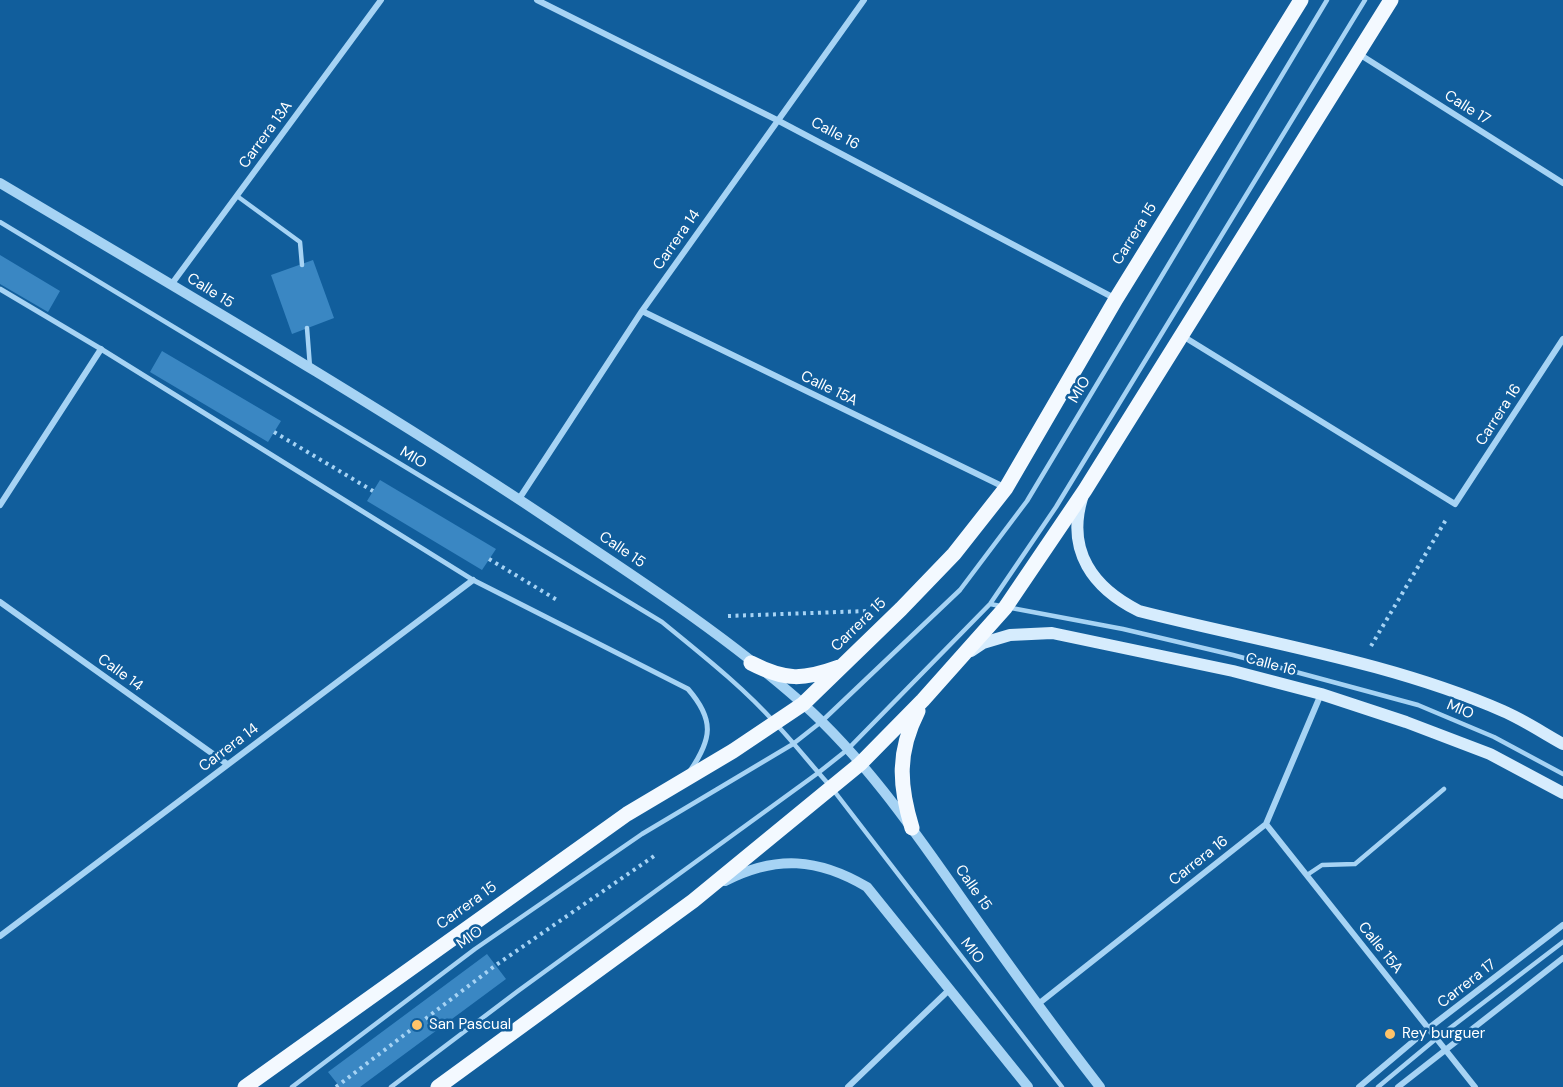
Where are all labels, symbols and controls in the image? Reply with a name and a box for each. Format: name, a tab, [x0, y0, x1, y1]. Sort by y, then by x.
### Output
street label: Calle 17	[1441, 87, 1493, 129]
street label: Carrera 13A	[236, 98, 296, 172]
street label: Calle 16	[808, 114, 862, 154]
street label: Carrera 15	[1109, 200, 1161, 268]
street label: Carrera 14	[650, 206, 704, 274]
street label: Calle 15	[183, 270, 237, 312]
street label: Calle 15A	[798, 367, 860, 411]
street label: MIO	[1065, 373, 1095, 407]
street label: Carrera 16	[1472, 381, 1526, 449]
street label: MIO	[396, 443, 430, 473]
street label: Calle 15	[595, 528, 649, 572]
street label: Carrera 15	[828, 594, 890, 656]
street label: Calle 14	[94, 650, 146, 696]
street label: Calle 16	[1243, 650, 1299, 680]
street label: MIO	[1444, 696, 1476, 724]
street label: Carrera 14	[196, 720, 262, 776]
street label: Carrera 16	[1166, 832, 1232, 890]
street label: Calle 15	[951, 862, 995, 914]
street label: Carrera 15	[433, 878, 501, 934]
street label: Calle 15A	[1354, 919, 1406, 977]
street label: MIO	[453, 923, 487, 953]
street label: MIO	[956, 935, 988, 967]
street label: Carrera 17	[1434, 956, 1500, 1012]
place label: San Pascual	[429, 1016, 511, 1034]
marker: San Pascual	[410, 1018, 424, 1032]
place label: Rey burguer	[1402, 1025, 1485, 1043]
marker: Rey burguer	[1383, 1027, 1397, 1041]

